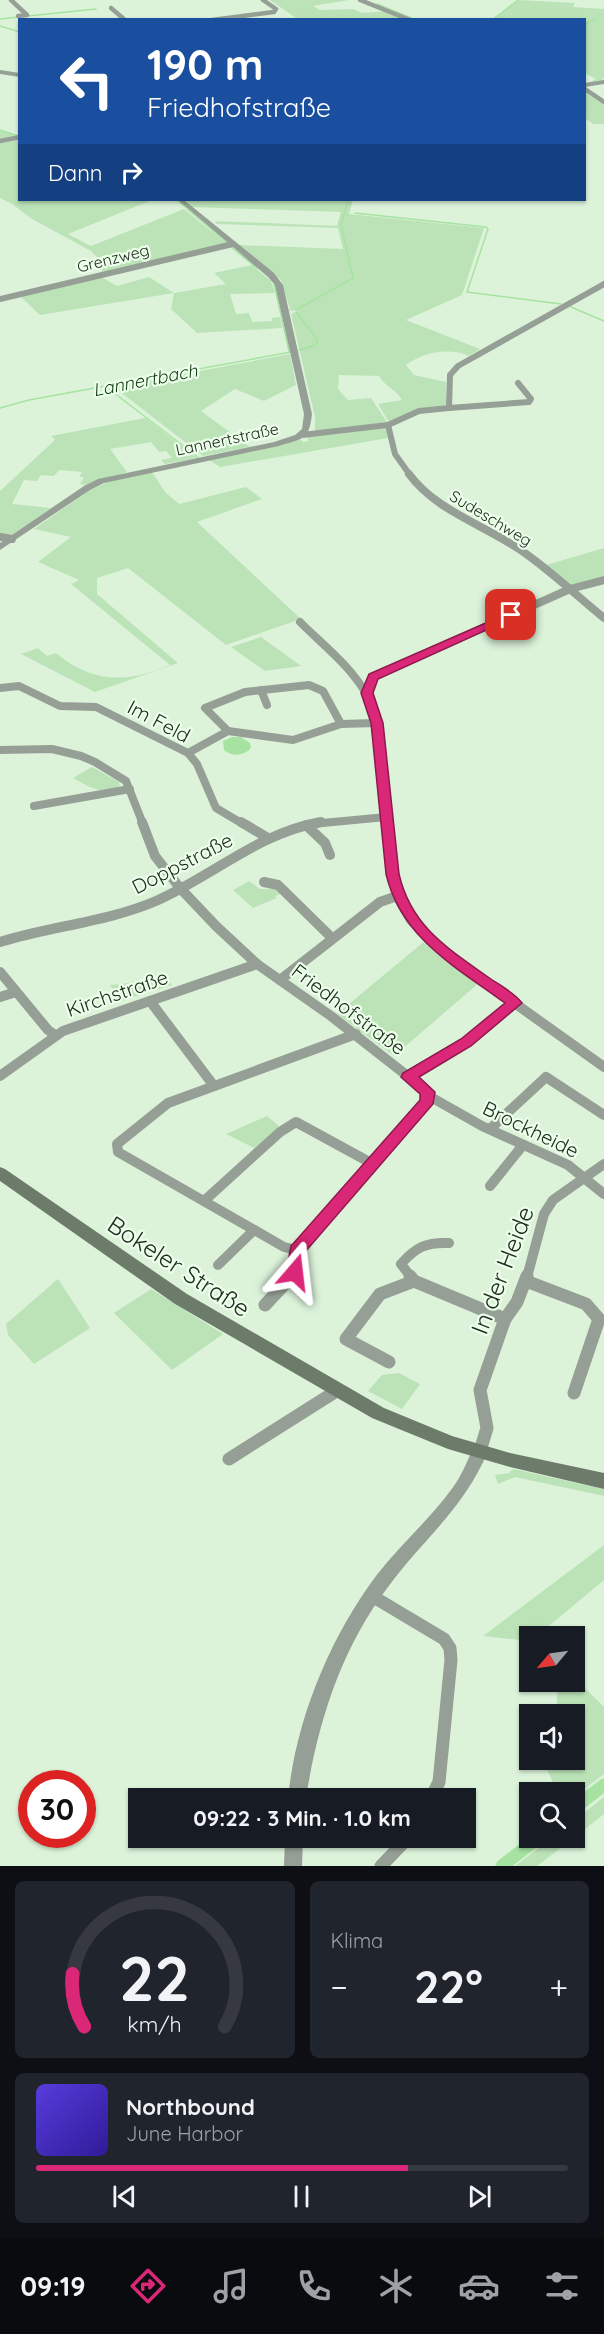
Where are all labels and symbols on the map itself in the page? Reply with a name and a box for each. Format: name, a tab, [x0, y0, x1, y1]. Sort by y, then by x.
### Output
street label: Grenzweg	[75, 239, 151, 277]
water label: Lannertbach	[91, 358, 200, 401]
street label: Lannertstraße	[174, 418, 280, 460]
street label: Sudeschweg	[446, 486, 536, 550]
pin	[485, 589, 536, 640]
street label: Im Feld	[123, 694, 195, 748]
street label: Doppstraße	[127, 827, 237, 899]
street label: Friedhofstraße	[287, 958, 411, 1060]
street label: Kirchstraße	[63, 964, 171, 1022]
street label: Brockheide	[479, 1095, 583, 1163]
street label: In der Heide	[464, 1202, 540, 1338]
street label: Bokeler Straße	[102, 1209, 256, 1323]
position arrow	[263, 1240, 327, 1304]
north arrow	[519, 1626, 585, 1692]
speed limit sign: 30	[18, 1770, 96, 1848]

